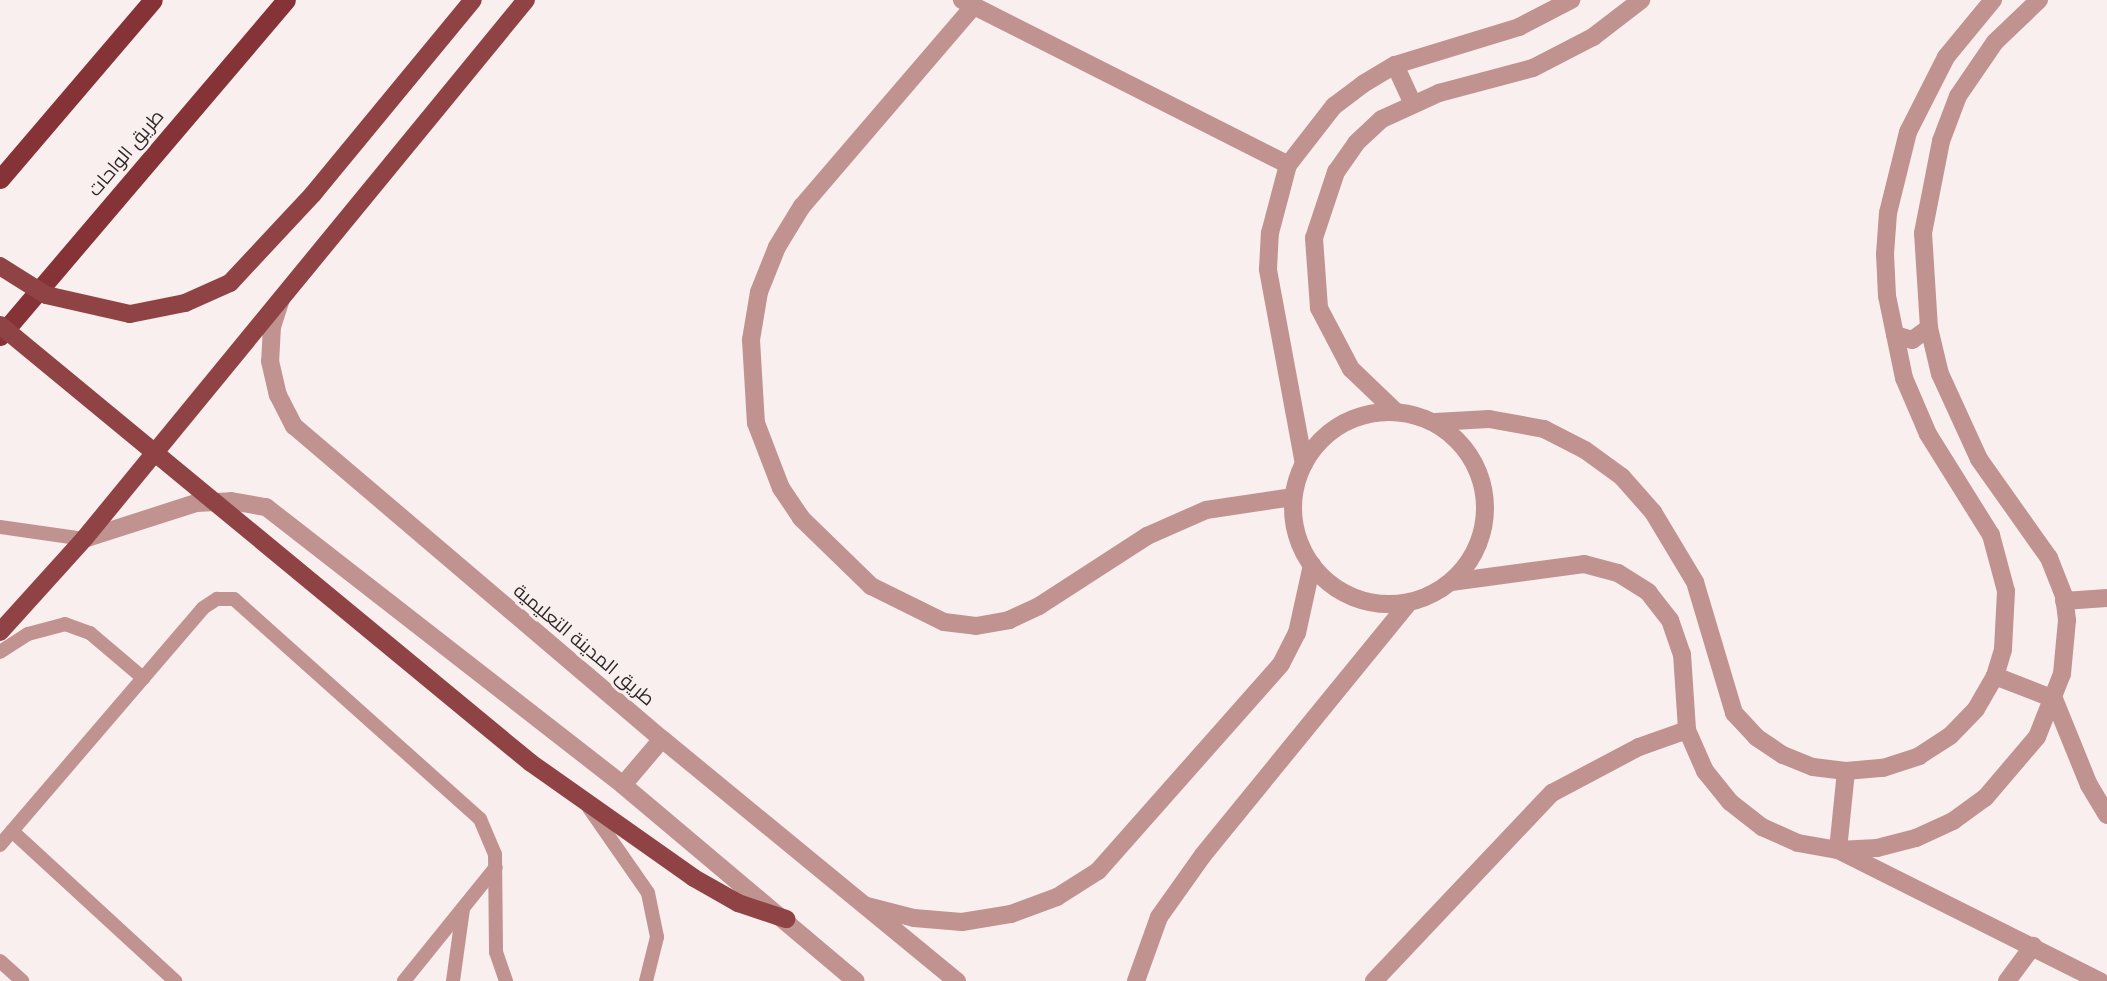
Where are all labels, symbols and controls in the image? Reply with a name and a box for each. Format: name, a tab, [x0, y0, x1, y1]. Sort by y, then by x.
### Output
street label: طريق الواحات	[83, 105, 169, 201]
street label: طريق المدينة التعليمية	[509, 579, 659, 711]

